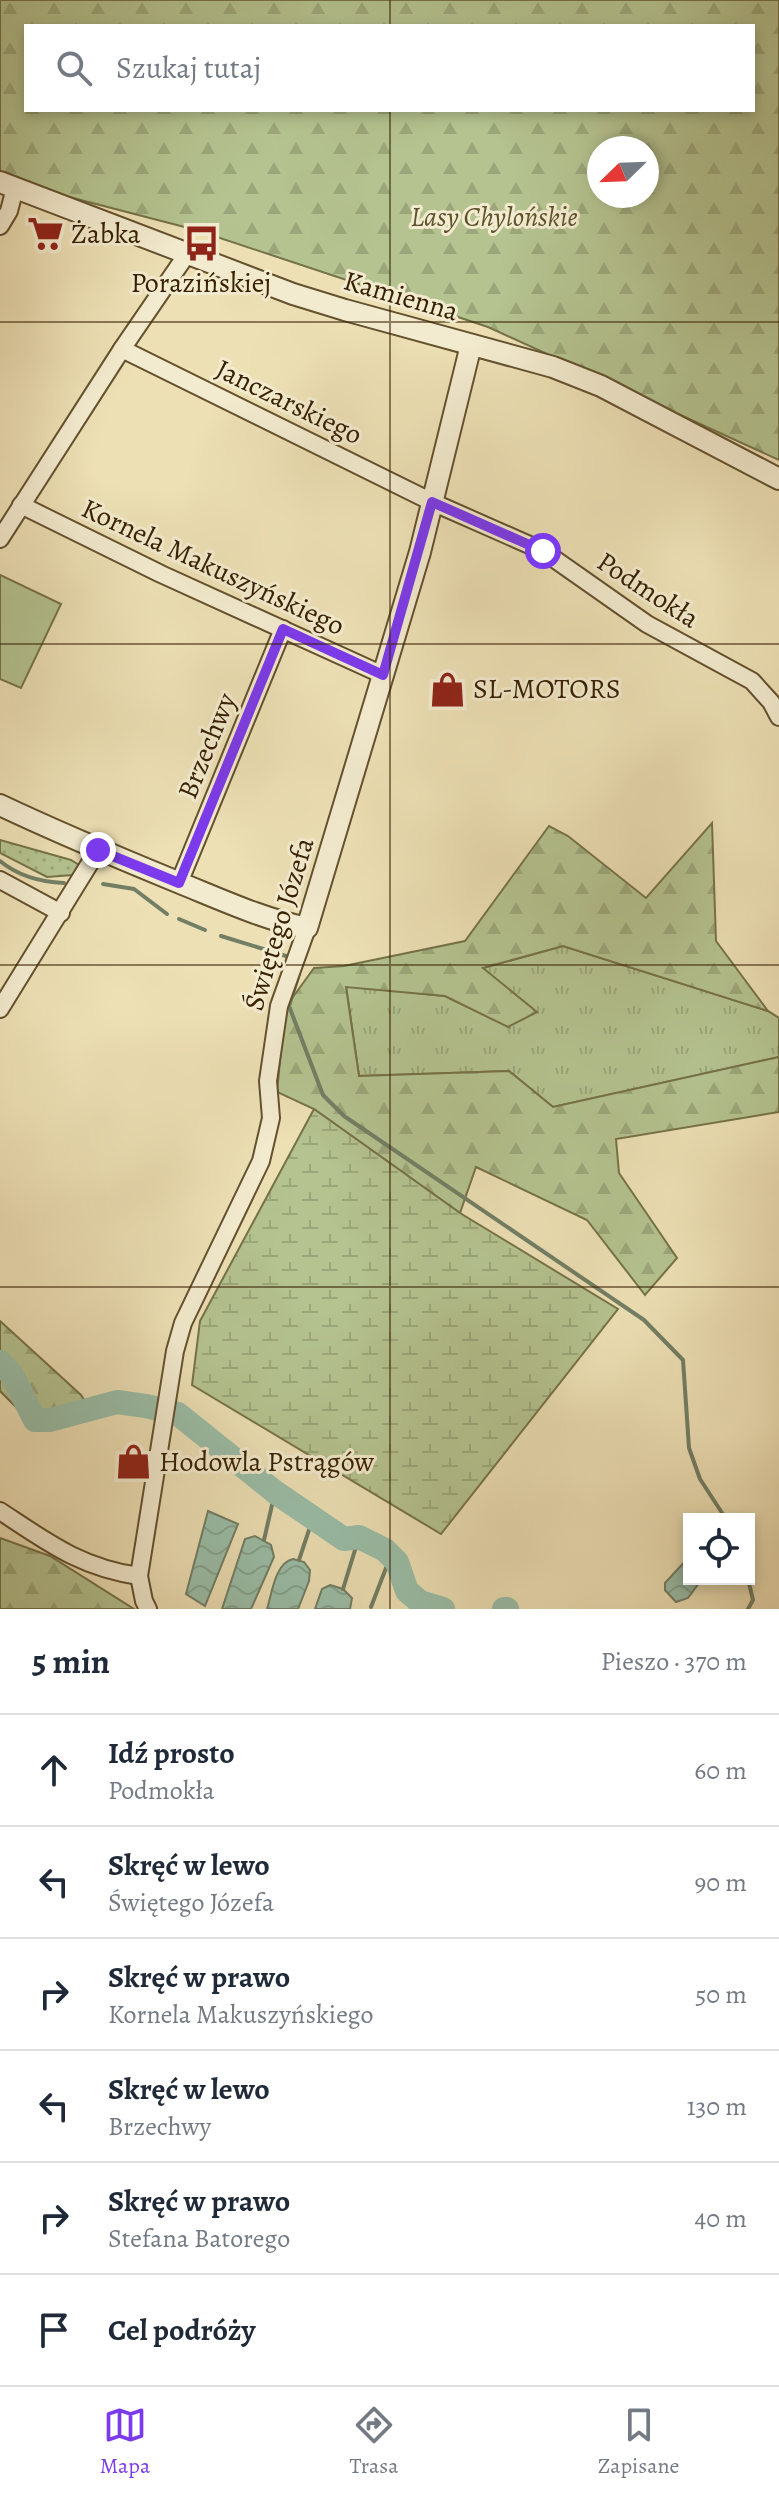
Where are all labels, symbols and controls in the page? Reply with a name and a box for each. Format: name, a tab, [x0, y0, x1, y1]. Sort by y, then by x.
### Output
search box	[24, 24, 755, 112]
icon: search	[52, 46, 96, 90]
text: Szukaj tutaj	[116, 48, 261, 88]
north arrow	[587, 136, 659, 208]
park label: Lasy Chylońskie	[411, 198, 577, 236]
supermarket icon: Żabka	[26, 215, 64, 253]
place label: Żabka	[71, 215, 141, 253]
bus stop icon: Porazińskiej	[182, 224, 220, 262]
street label: Kamienna	[339, 261, 463, 331]
place label: Porazińskiej	[131, 264, 271, 302]
street label: Janczarskiego	[209, 350, 369, 454]
street label: Kornela Makuszyńskiego	[75, 489, 351, 645]
route start	[525, 533, 561, 569]
street label: Podmokła	[589, 543, 707, 637]
shop icon: SL-MOTORS	[428, 670, 466, 708]
place label: SL-MOTORS	[473, 670, 621, 708]
street label: Brzechwy	[169, 687, 246, 805]
route end	[80, 832, 116, 868]
street label: Świętego Józefa	[235, 833, 323, 1015]
shop icon: Hodowla Pstrągów	[114, 1443, 152, 1481]
place label: Hodowla Pstrągów	[159, 1443, 374, 1481]
map controls	[683, 1513, 755, 1585]
button: locate	[683, 1513, 755, 1585]
text: 5 min	[32, 1638, 110, 1685]
text: Pieszo · 370 m	[601, 1644, 747, 1679]
text: Idź prosto	[108, 1733, 235, 1773]
icon: ahead	[32, 1748, 76, 1792]
text: 60 m	[694, 1753, 747, 1788]
text: Podmokła	[108, 1773, 215, 1808]
text: Skręć w lewo	[108, 1845, 270, 1885]
icon: left	[32, 1860, 76, 1904]
text: 90 m	[695, 1865, 747, 1900]
text: Świętego Józefa	[108, 1885, 274, 1920]
text: Skręć w prawo	[108, 1957, 290, 1997]
icon: right	[32, 1972, 76, 2016]
text: 50 m	[695, 1977, 747, 2012]
text: Kornela Makuszyńskiego	[108, 1997, 374, 2032]
text: Skręć w lewo	[108, 2069, 270, 2109]
icon: left	[32, 2084, 76, 2128]
text: 130 m	[687, 2089, 747, 2124]
text: Brzechwy	[108, 2109, 211, 2144]
text: Skręć w prawo	[108, 2181, 290, 2221]
icon: right	[32, 2196, 76, 2240]
text: 40 m	[695, 2201, 747, 2236]
text: Stefana Batorego	[108, 2221, 290, 2256]
icon: arrive	[32, 2308, 76, 2352]
text: Cel podróży	[108, 2310, 255, 2350]
tab: Mapa	[100, 2403, 150, 2481]
tab: Trasa	[350, 2403, 398, 2481]
tab: Zapisane	[598, 2403, 679, 2481]

